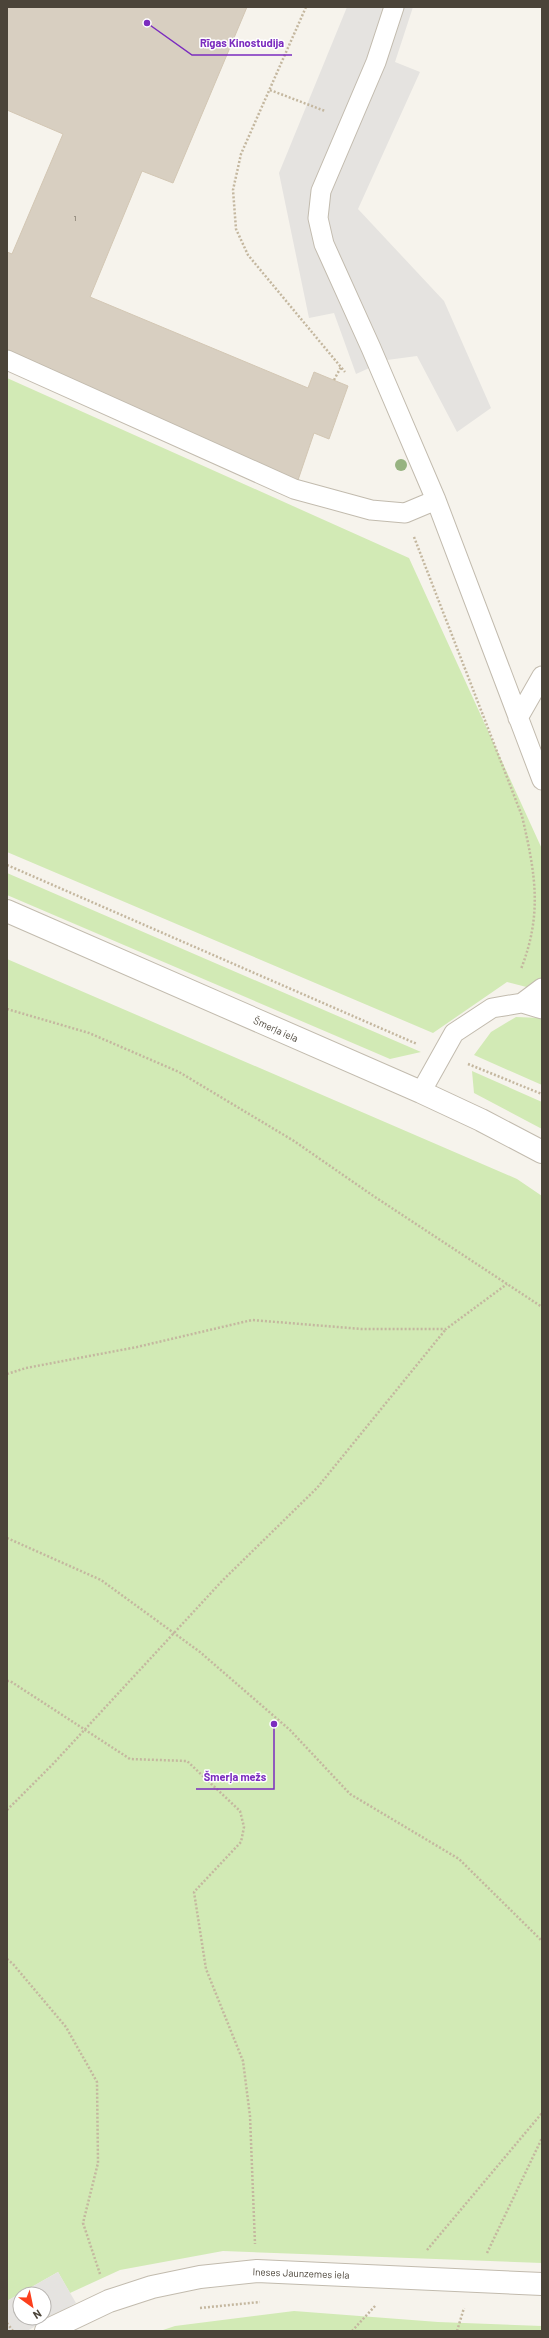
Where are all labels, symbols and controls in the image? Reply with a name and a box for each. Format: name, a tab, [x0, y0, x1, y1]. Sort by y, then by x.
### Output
callout: Rīgas Kinostudija	[192, 32, 292, 55]
text: Rīgas Kinostudija	[200, 36, 284, 49]
house number: 1	[74, 213, 77, 223]
street label: Šmerļa iela	[252, 1014, 300, 1044]
callout: Šmerļa mežs	[196, 1766, 274, 1789]
text: Šmerļa mežs	[204, 1770, 267, 1783]
street label: Ineses Jaunzemes iela	[252, 2265, 350, 2281]
north arrow	[12, 2286, 52, 2326]
text: N	[31, 2307, 44, 2322]

